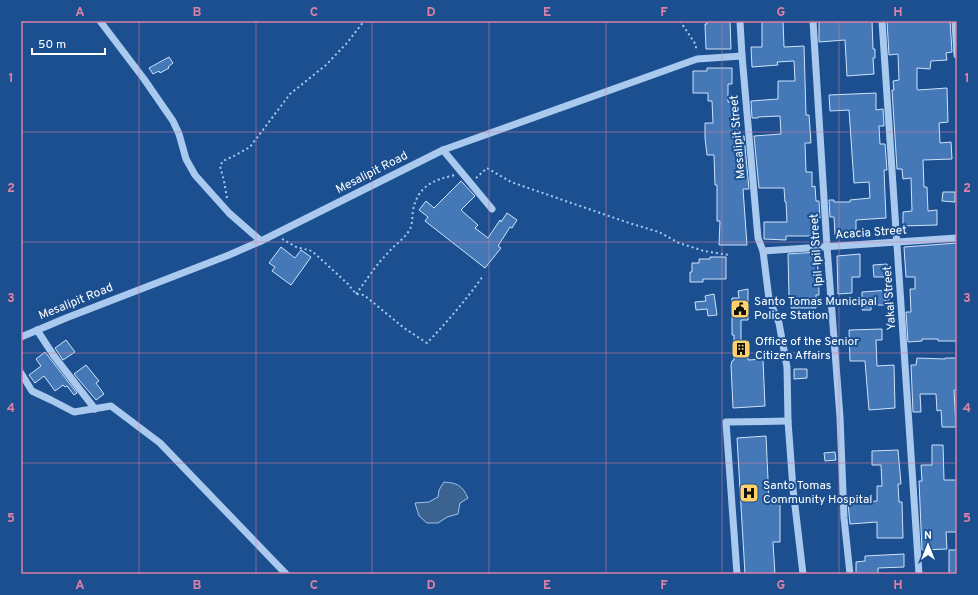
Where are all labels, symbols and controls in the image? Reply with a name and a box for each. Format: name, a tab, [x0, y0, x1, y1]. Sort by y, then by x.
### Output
text: A	[75, 5, 85, 21]
text: B	[193, 5, 202, 21]
text: C	[310, 5, 318, 21]
text: D	[426, 5, 436, 21]
text: E	[543, 5, 551, 21]
text: F	[660, 5, 668, 21]
text: G	[777, 5, 786, 21]
text: H	[893, 5, 903, 21]
scale bar	[32, 30, 105, 56]
text: 50 m	[38, 37, 66, 53]
text: 1	[8, 71, 14, 87]
text: 1	[964, 71, 970, 87]
street label: Mesalipit Street	[726, 94, 750, 180]
street label: Mesalipit Road	[333, 148, 411, 198]
text: 2	[7, 181, 15, 197]
text: 2	[963, 181, 971, 197]
street label: Ipil-Ipil Street	[806, 213, 828, 287]
street label: Acacia Street	[835, 223, 907, 243]
street label: Yakal Street	[880, 265, 900, 331]
street label: Mesalipit Road	[36, 280, 116, 324]
text: 3	[7, 291, 15, 307]
text: 3	[963, 291, 971, 307]
place label: Santo Tomas Municipal Police Station	[754, 294, 877, 324]
public building icon: Santo Tomas Municipal Police Station	[729, 298, 751, 320]
place label: Office of the Senior Citizen Affairs	[755, 334, 859, 364]
building icon: Office of the Senior Citizen Affairs	[730, 338, 752, 360]
text: 4	[7, 401, 15, 417]
text: 4	[963, 401, 971, 417]
place label: Santo Tomas Community Hospital	[763, 478, 872, 508]
hospital icon: Santo Tomas Community Hospital	[738, 482, 760, 504]
text: 5	[7, 511, 15, 527]
text: 5	[963, 511, 971, 527]
north arrow	[908, 525, 948, 565]
text: N	[924, 529, 932, 543]
text: A	[75, 578, 85, 594]
text: B	[193, 578, 202, 594]
text: C	[310, 578, 318, 594]
text: D	[426, 578, 436, 594]
text: E	[543, 578, 551, 594]
text: F	[660, 578, 668, 594]
text: G	[777, 578, 786, 594]
text: H	[893, 578, 903, 594]

